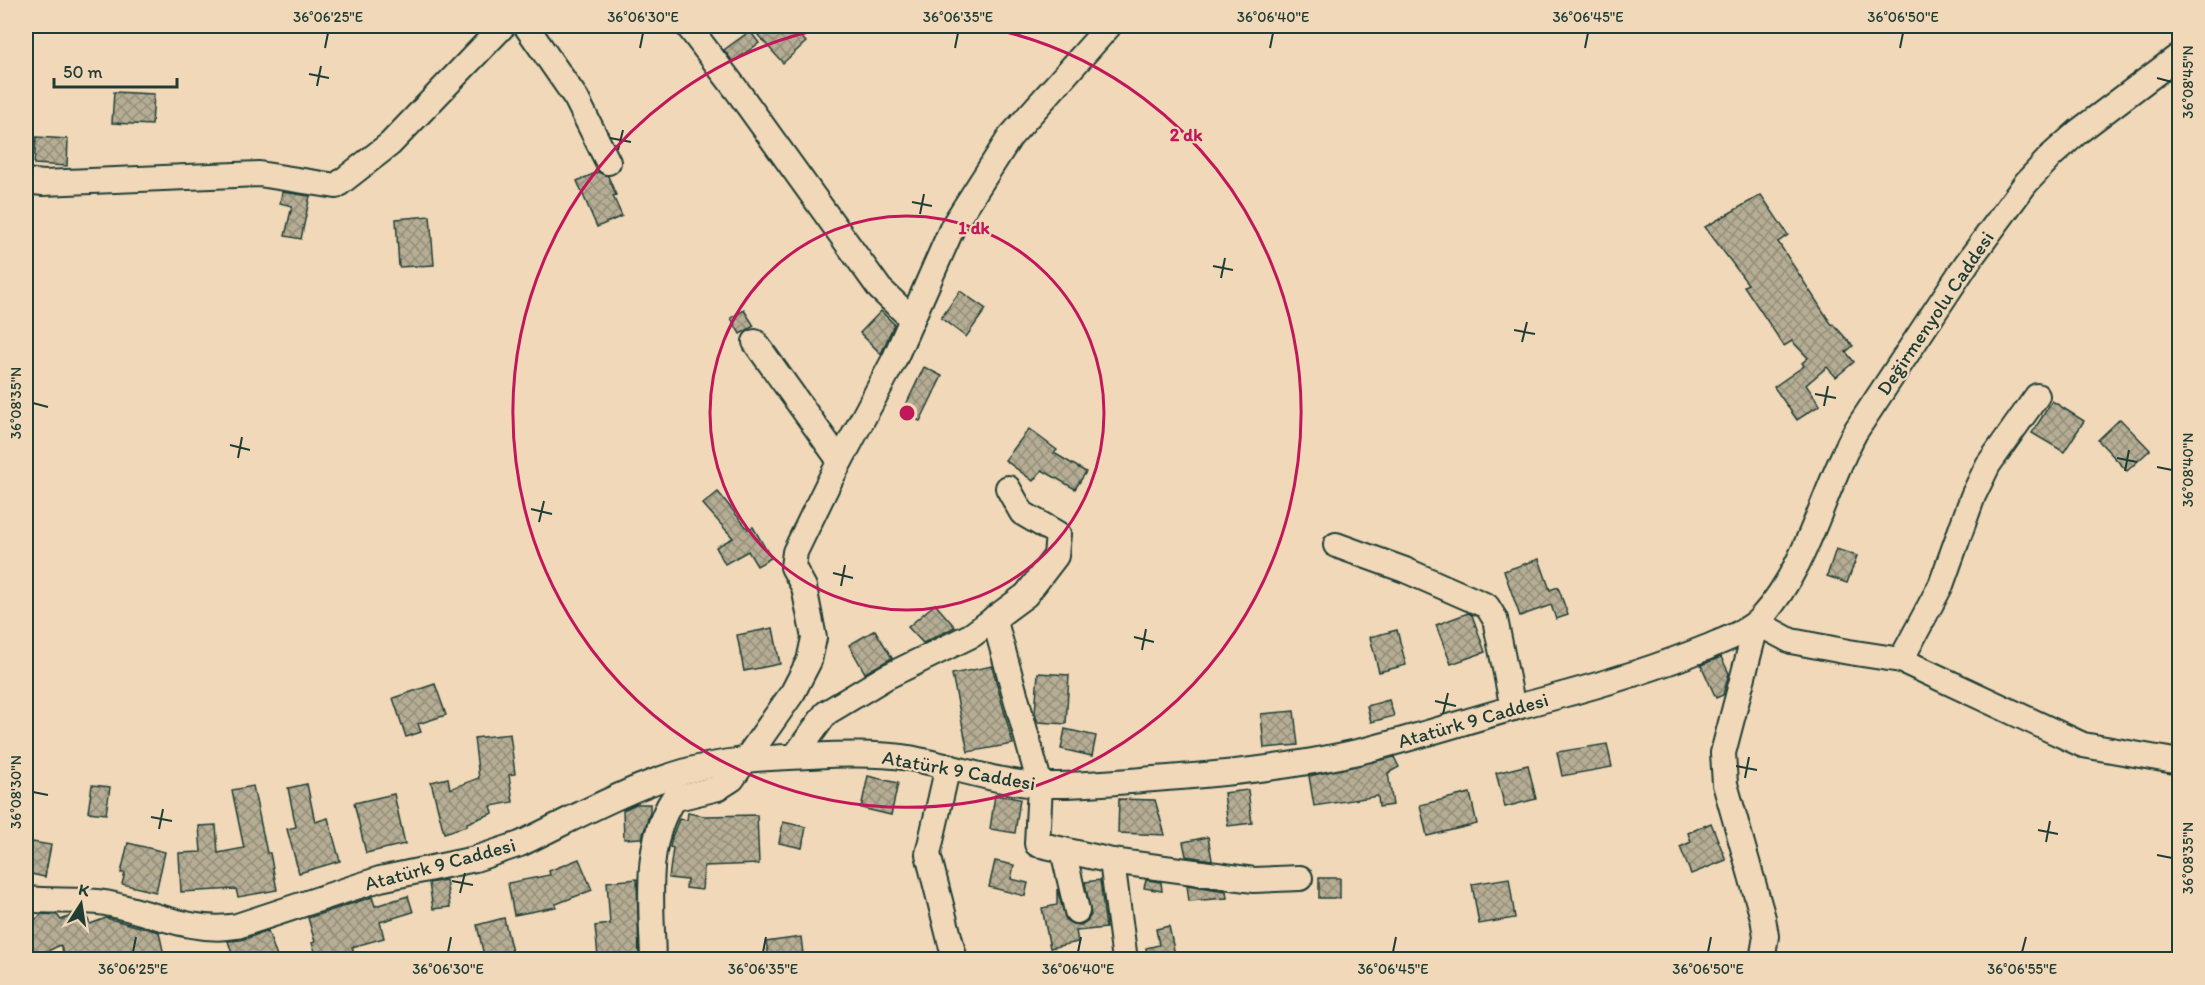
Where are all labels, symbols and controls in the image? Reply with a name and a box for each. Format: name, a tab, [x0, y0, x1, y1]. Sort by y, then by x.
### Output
text: 36°06'25"E	[293, 8, 363, 26]
text: 36°06'30"E	[607, 8, 679, 26]
text: 36°06'35"E	[923, 8, 993, 26]
text: 36°06'40"E	[1237, 8, 1309, 26]
text: 36°06'45"E	[1552, 8, 1624, 26]
text: 36°06'50"E	[1867, 8, 1939, 26]
text: 36°08'45"N	[2179, 45, 2197, 119]
scale bar	[54, 51, 177, 89]
text: 50 m	[63, 61, 103, 83]
text: 2 dk	[1170, 124, 1203, 146]
text: 1 dk	[958, 217, 991, 239]
street label: Değirmenyolu Caddesi	[1871, 226, 1999, 400]
text: 36°08'35"N	[7, 367, 25, 439]
centre of rings	[897, 403, 917, 423]
text: 36°08'40"N	[2179, 433, 2197, 507]
street label: Atatürk 9 Caddesi	[1395, 687, 1551, 753]
street label: Atatürk 9 Caddesi	[880, 745, 1038, 795]
text: 36°08'30"N	[7, 755, 25, 829]
text: 36°08'35"N	[2179, 822, 2197, 894]
street label: Atatürk 9 Caddesi	[362, 832, 518, 896]
north arrow	[51, 874, 111, 934]
text: K	[77, 879, 92, 900]
text: 36°06'25"E	[98, 960, 168, 978]
text: 36°06'30"E	[412, 960, 484, 978]
text: 36°06'35"E	[728, 960, 798, 978]
text: 36°06'40"E	[1042, 960, 1114, 978]
text: 36°06'45"E	[1357, 960, 1429, 978]
text: 36°06'50"E	[1672, 960, 1744, 978]
text: 36°06'55"E	[1987, 960, 2057, 978]

